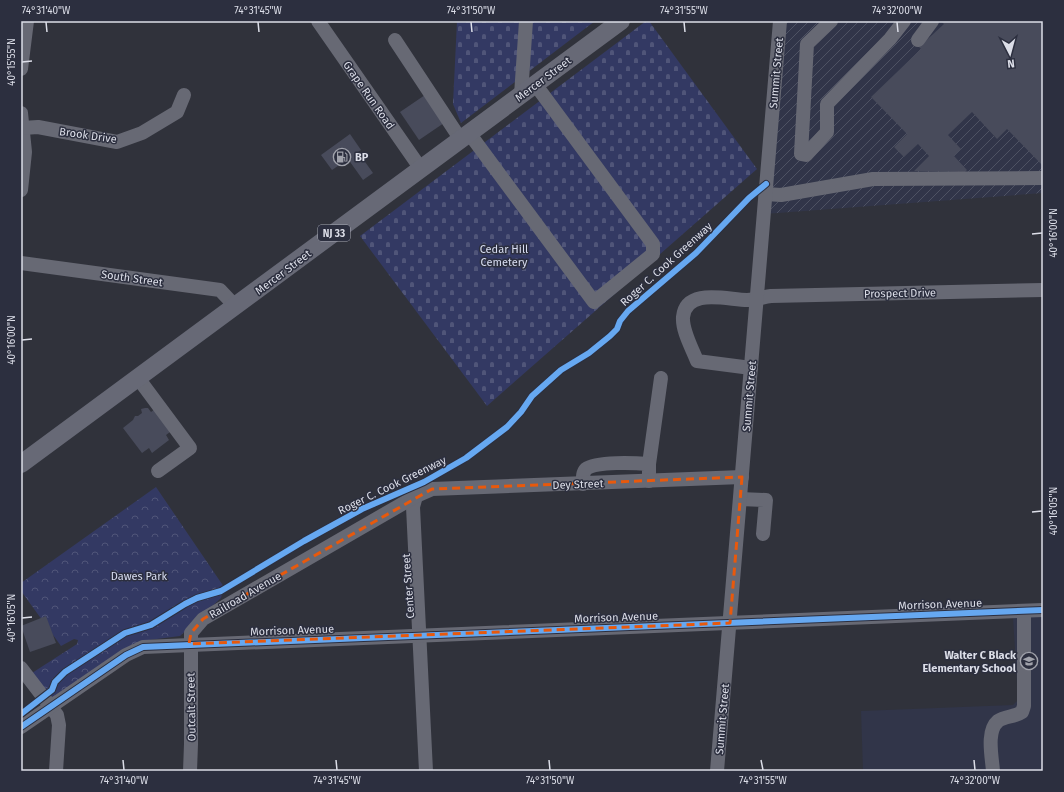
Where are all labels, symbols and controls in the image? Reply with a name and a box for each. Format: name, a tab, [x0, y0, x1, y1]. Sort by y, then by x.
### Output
text: 74°31'40"W	[22, 5, 71, 17]
text: 74°31'45"W	[234, 5, 283, 17]
text: 74°31'50"W	[447, 5, 496, 17]
text: 74°31'55"W	[660, 5, 709, 17]
text: 74°32'00"W	[872, 5, 923, 17]
north arrow	[990, 34, 1030, 74]
street label: Summit Street	[767, 37, 786, 109]
text: 40°15'55"N	[6, 38, 18, 86]
street label: Mercer Street	[513, 54, 574, 105]
text: N	[1007, 57, 1015, 70]
street label: Grape Run Road	[340, 59, 397, 132]
street label: Brook Drive	[58, 125, 117, 146]
fuel station icon: BP	[332, 147, 352, 167]
place label: BP	[355, 151, 369, 164]
text: 40°16'00"N	[1048, 208, 1060, 258]
street label: Roger C. Cook Greenway	[618, 219, 715, 309]
road number: NJ 33	[318, 225, 350, 241]
park label: Cedar Hill Cemetery	[480, 243, 528, 269]
street label: Mercer Street	[253, 247, 314, 298]
street label: South Street	[100, 268, 164, 289]
street label: Prospect Drive	[864, 286, 936, 301]
text: 40°16'00"N	[6, 315, 18, 365]
street label: Summit Street	[740, 360, 759, 432]
street label: Roger C. Cook Greenway	[336, 453, 449, 517]
street label: Dey Street	[552, 477, 604, 492]
text: 40°16'05"N	[1048, 487, 1060, 535]
street label: Center Street	[400, 553, 417, 619]
park label: Dawes Park	[111, 570, 168, 583]
street label: Railroad Avenue	[207, 570, 284, 621]
text: 40°16'05"N	[6, 594, 18, 642]
street label: Morrison Avenue	[898, 597, 982, 612]
street label: Morrison Avenue	[574, 610, 658, 625]
street label: Morrison Avenue	[250, 623, 334, 638]
place label: Walter C Black Elementary School	[922, 649, 1017, 675]
school or university icon: Walter C Black Elementary School	[1019, 651, 1039, 671]
street label: Outcalt Street	[184, 672, 199, 741]
street label: Summit Street	[713, 683, 732, 755]
text: 74°31'40"W	[100, 775, 149, 787]
text: 74°31'45"W	[313, 775, 362, 787]
text: 74°31'50"W	[526, 775, 575, 787]
text: 74°31'55"W	[739, 775, 788, 787]
text: 74°32'00"W	[950, 775, 1001, 787]

